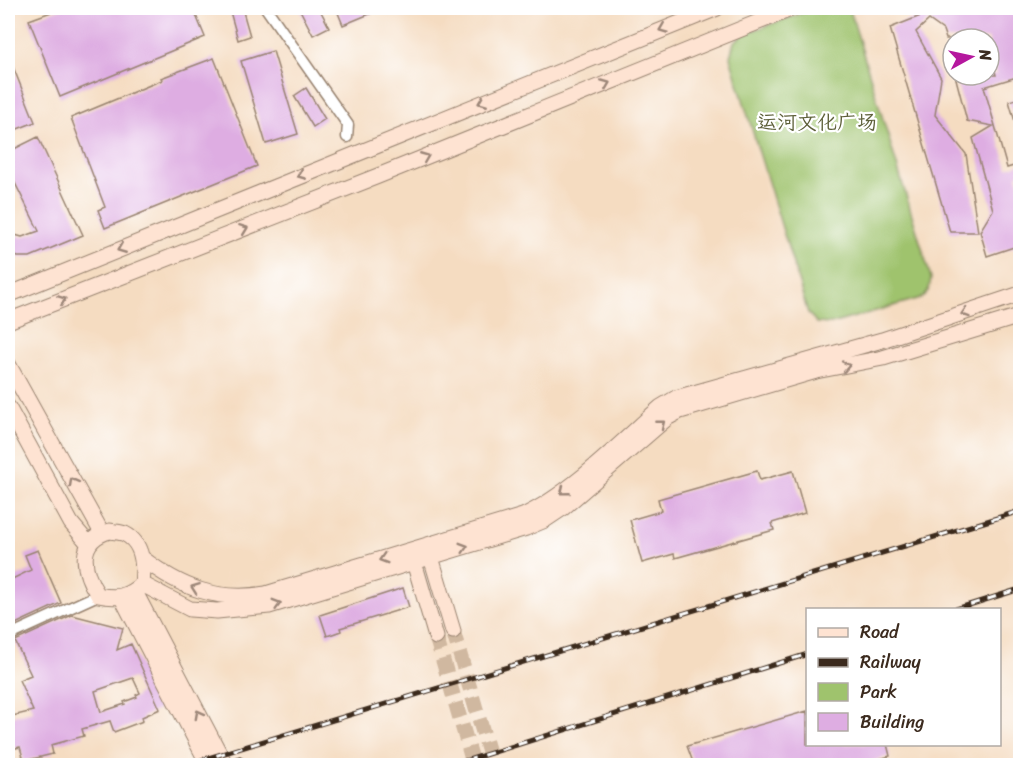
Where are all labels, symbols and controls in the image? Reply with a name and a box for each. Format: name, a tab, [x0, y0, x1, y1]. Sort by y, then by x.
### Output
one-way arrow	[658, 22, 669, 34]
north arrow	[941, 27, 1001, 87]
text: N	[970, 46, 1001, 63]
one-way arrow	[599, 79, 610, 91]
one-way arrow	[477, 95, 488, 107]
park label: 运河文化广场	[757, 105, 877, 140]
one-way arrow	[419, 152, 430, 164]
one-way arrow	[297, 168, 308, 180]
one-way arrow	[237, 224, 248, 236]
one-way arrow	[116, 242, 127, 254]
one-way arrow	[56, 295, 67, 307]
one-way arrow	[960, 305, 971, 318]
one-way arrow	[841, 360, 851, 373]
one-way arrow	[655, 420, 666, 431]
one-way arrow	[69, 478, 81, 488]
one-way arrow	[560, 484, 571, 495]
one-way arrow	[458, 542, 469, 554]
one-way arrow	[378, 552, 389, 564]
one-way arrow	[190, 582, 201, 595]
one-way arrow	[271, 599, 282, 611]
legend	[806, 608, 1001, 746]
text: Road	[860, 616, 900, 648]
text: Railway	[860, 646, 922, 678]
text: Park	[860, 676, 897, 708]
text: Building	[860, 706, 924, 738]
one-way arrow	[195, 709, 206, 720]

